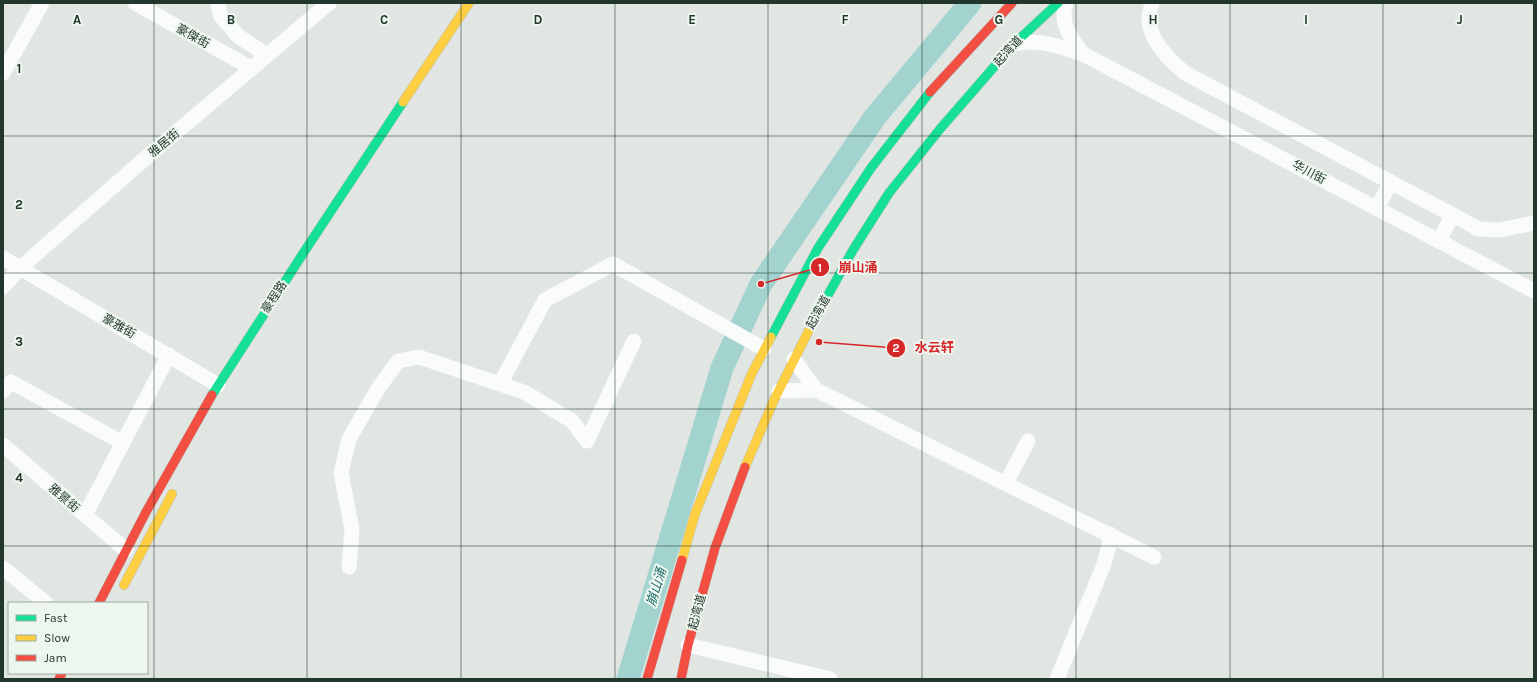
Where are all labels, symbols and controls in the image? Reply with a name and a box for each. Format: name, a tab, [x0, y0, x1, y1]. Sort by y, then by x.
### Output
text: A	[73, 12, 81, 27]
text: B	[227, 12, 235, 27]
text: C	[380, 12, 388, 27]
text: D	[534, 12, 543, 27]
text: E	[688, 12, 696, 27]
text: F	[841, 12, 849, 27]
text: G	[995, 12, 1003, 27]
text: H	[1148, 12, 1158, 27]
text: I	[1304, 12, 1308, 27]
text: J	[1457, 12, 1463, 27]
street label: 豪傑街	[174, 21, 212, 51]
street label: 起湾道	[991, 33, 1025, 69]
text: 1	[17, 61, 21, 76]
street label: 雅居街	[146, 126, 182, 160]
street label: 华川街	[1290, 157, 1328, 187]
text: 2	[15, 197, 23, 212]
callout: 崩山涌	[810, 255, 885, 280]
text: 崩山涌	[838, 260, 878, 275]
text: 1	[818, 261, 822, 275]
street label: 豪程路	[258, 278, 290, 316]
street label: 起湾道	[803, 293, 833, 331]
street label: 豪雅街	[100, 311, 138, 341]
text: 3	[15, 334, 23, 349]
callout: 水云轩	[886, 335, 961, 360]
text: 水云轩	[914, 340, 954, 355]
text: 2	[892, 341, 900, 355]
text: 4	[15, 470, 23, 485]
street label: 雅景街	[46, 481, 82, 515]
water label: 崩山涌	[643, 564, 669, 608]
street label: 起湾道	[686, 593, 708, 631]
legend	[8, 602, 148, 674]
text: Fast	[44, 611, 68, 625]
text: Slow	[44, 631, 70, 645]
text: Jam	[44, 651, 67, 665]

